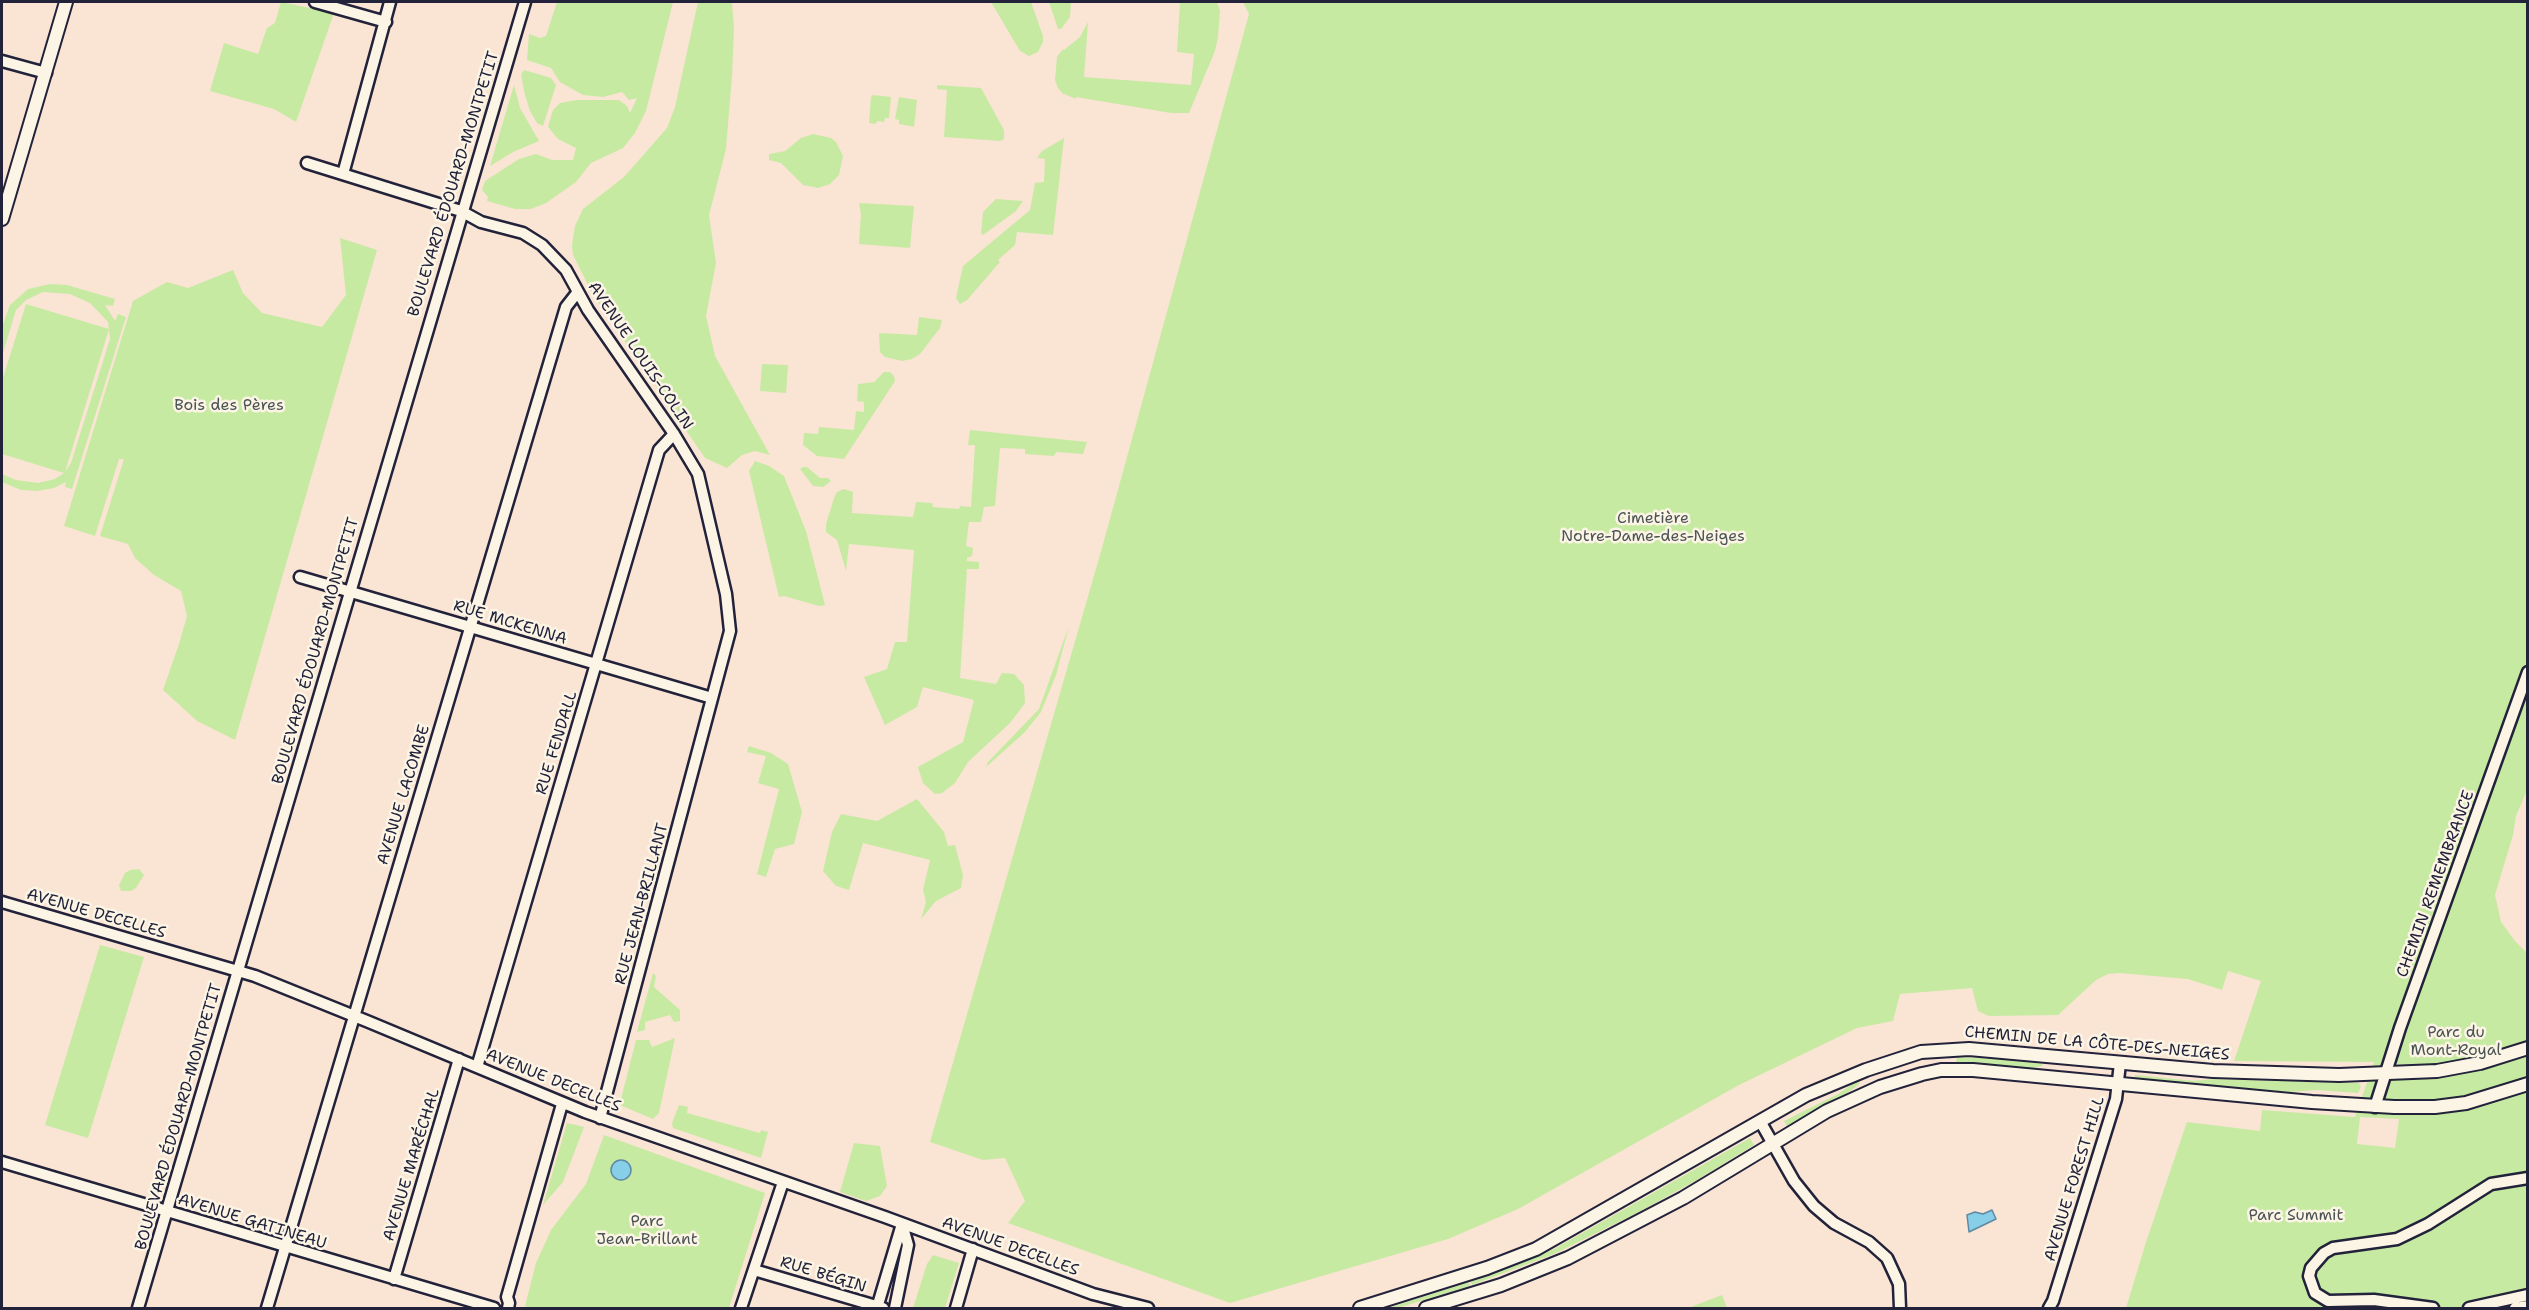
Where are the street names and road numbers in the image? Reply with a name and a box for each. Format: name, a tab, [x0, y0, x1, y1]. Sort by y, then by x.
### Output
street label: BOULEVARD ÉDOUARD-MONTPETIT	[404, 49, 504, 319]
street label: AVENUE LOUIS-COLIN	[583, 278, 697, 434]
street label: BOULEVARD ÉDOUARD-MONTPETIT	[269, 516, 363, 786]
street label: RUE MCKENNA	[451, 597, 569, 649]
street label: RUE FENDALL	[532, 689, 582, 797]
street label: AVENUE LACOMBE	[374, 723, 434, 867]
street label: CHEMIN REMEMBRANCE	[2393, 788, 2479, 980]
street label: RUE JEAN-BRILLANT	[611, 821, 673, 987]
street label: AVENUE DECELLES	[24, 885, 168, 943]
street label: BOULEVARD ÉDOUARD-MONTPETIT	[132, 982, 226, 1252]
street label: CHEMIN DE LA CÔTE-DES-NEIGES	[1964, 1023, 2230, 1065]
street label: AVENUE DECELLES	[483, 1045, 623, 1117]
street label: AVENUE MARÉCHAL	[380, 1086, 444, 1244]
street label: AVENUE FOREST HILL	[2041, 1094, 2109, 1264]
street label: AVENUE GATINEAU	[175, 1190, 329, 1254]
street label: AVENUE DECELLES	[939, 1213, 1081, 1281]
street label: RUE BÉGIN	[778, 1253, 868, 1297]

